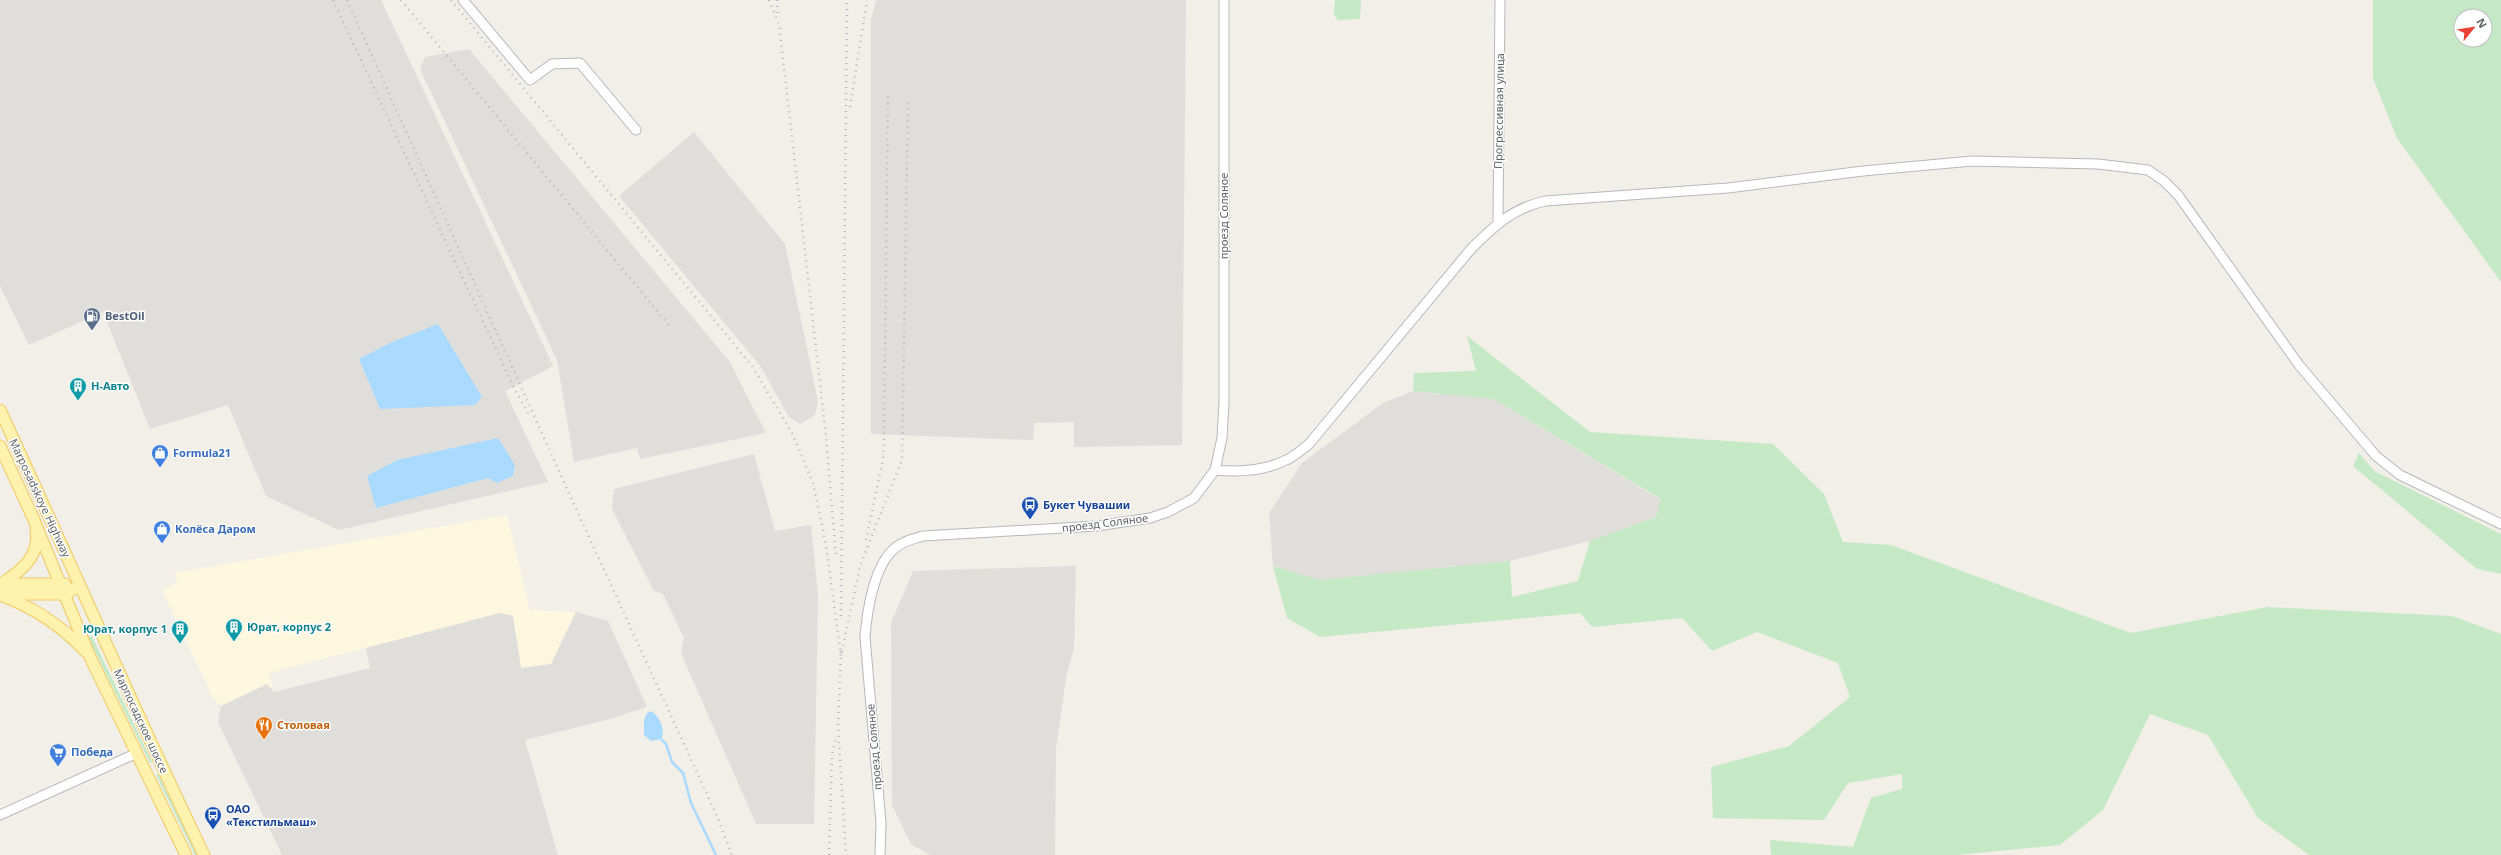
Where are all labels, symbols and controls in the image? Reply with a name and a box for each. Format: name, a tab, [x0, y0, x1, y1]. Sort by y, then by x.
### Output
north arrow	[2453, 8, 2493, 48]
text: N	[2473, 15, 2491, 30]
street label: Прогрессивная улица	[1490, 53, 1507, 169]
street label: проезд Соляное	[1216, 173, 1231, 259]
fuel station icon: BestOil	[82, 306, 102, 331]
place label: BestOil	[105, 308, 144, 323]
building icon: Н-Авто	[68, 376, 88, 401]
place label: Н-Авто	[91, 378, 129, 393]
street label: Marposadskoye Highway	[6, 436, 75, 560]
shop icon: Formula21	[150, 443, 170, 468]
place label: Formula21	[173, 445, 231, 460]
bus stop icon: Букет Чувашии	[1020, 495, 1040, 520]
place label: Букет Чувашии	[1043, 497, 1130, 512]
street label: проезд Соляное	[1061, 510, 1149, 535]
shop icon: Колёса Даром	[152, 519, 172, 544]
place label: Колёса Даром	[175, 521, 256, 536]
building icon: Юрат, корпус 2	[224, 617, 244, 642]
building icon: Юрат, корпус 1	[170, 619, 190, 644]
place label: Юрат, корпус 2	[247, 619, 331, 634]
place label: Юрат, корпус 1	[83, 621, 167, 636]
street label: Марпосадское шоссе	[111, 666, 172, 776]
street label: проезд Соляное	[862, 703, 885, 791]
restaurant icon: Столовая	[254, 715, 274, 740]
place label: Столовая	[277, 717, 330, 732]
supermarket icon: Победа	[48, 742, 68, 767]
place label: Победа	[71, 744, 113, 759]
place label: ОАО «Текстильмаш»	[226, 801, 317, 829]
bus stop icon: ОАО «Текстильмаш»	[203, 805, 223, 830]

